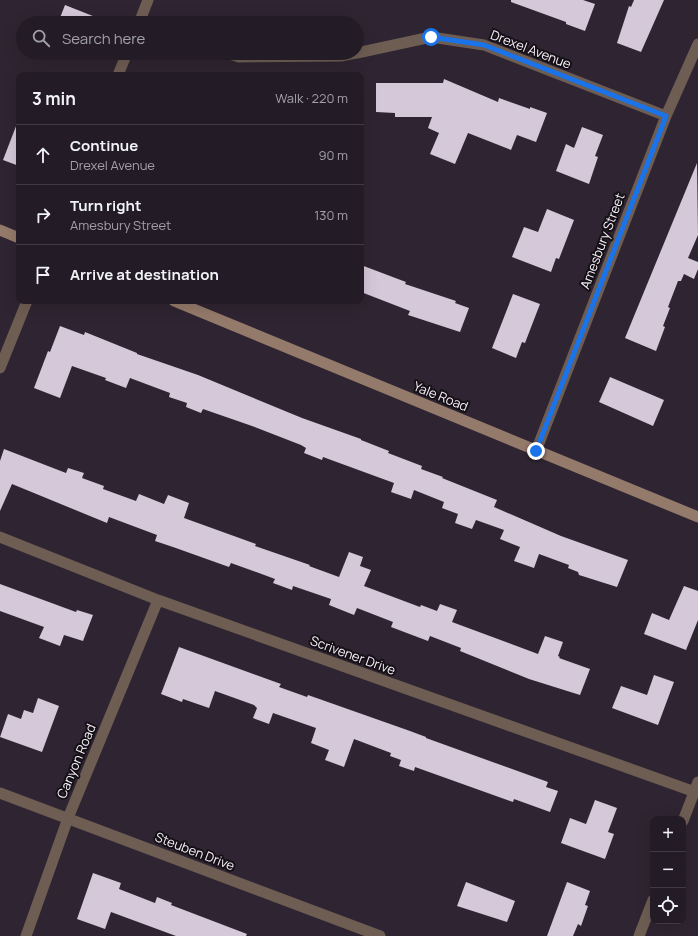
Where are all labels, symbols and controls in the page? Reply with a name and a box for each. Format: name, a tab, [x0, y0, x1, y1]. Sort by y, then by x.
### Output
search box	[16, 16, 364, 60]
street label: Drexel Avenue	[488, 25, 574, 73]
icon: search	[30, 27, 52, 49]
text: Search here	[62, 28, 145, 49]
route start	[422, 28, 440, 46]
text: 3 min	[32, 87, 76, 110]
text: Walk · 220 m	[275, 89, 348, 107]
text: Continue	[70, 135, 138, 156]
icon: ahead	[32, 144, 54, 166]
text: 90 m	[318, 146, 348, 164]
text: Drexel Avenue	[70, 156, 155, 174]
street label: Amesbury Street	[575, 190, 629, 292]
text: Turn right	[70, 195, 141, 216]
icon: right	[32, 204, 54, 226]
text: 130 m	[314, 206, 348, 224]
text: Amesbury Street	[70, 216, 171, 234]
icon: arrive	[32, 264, 54, 286]
text: Arrive at destination	[70, 264, 219, 285]
street label: Yale Road	[411, 377, 471, 415]
route end	[527, 442, 545, 460]
street label: Scrivener Drive	[308, 631, 399, 679]
street label: Canyon Road	[52, 721, 100, 801]
map controls	[650, 816, 686, 924]
button: +	[650, 816, 686, 852]
street label: Steuben Drive	[153, 828, 238, 875]
button: −	[650, 852, 686, 888]
button: locate	[650, 888, 686, 924]

